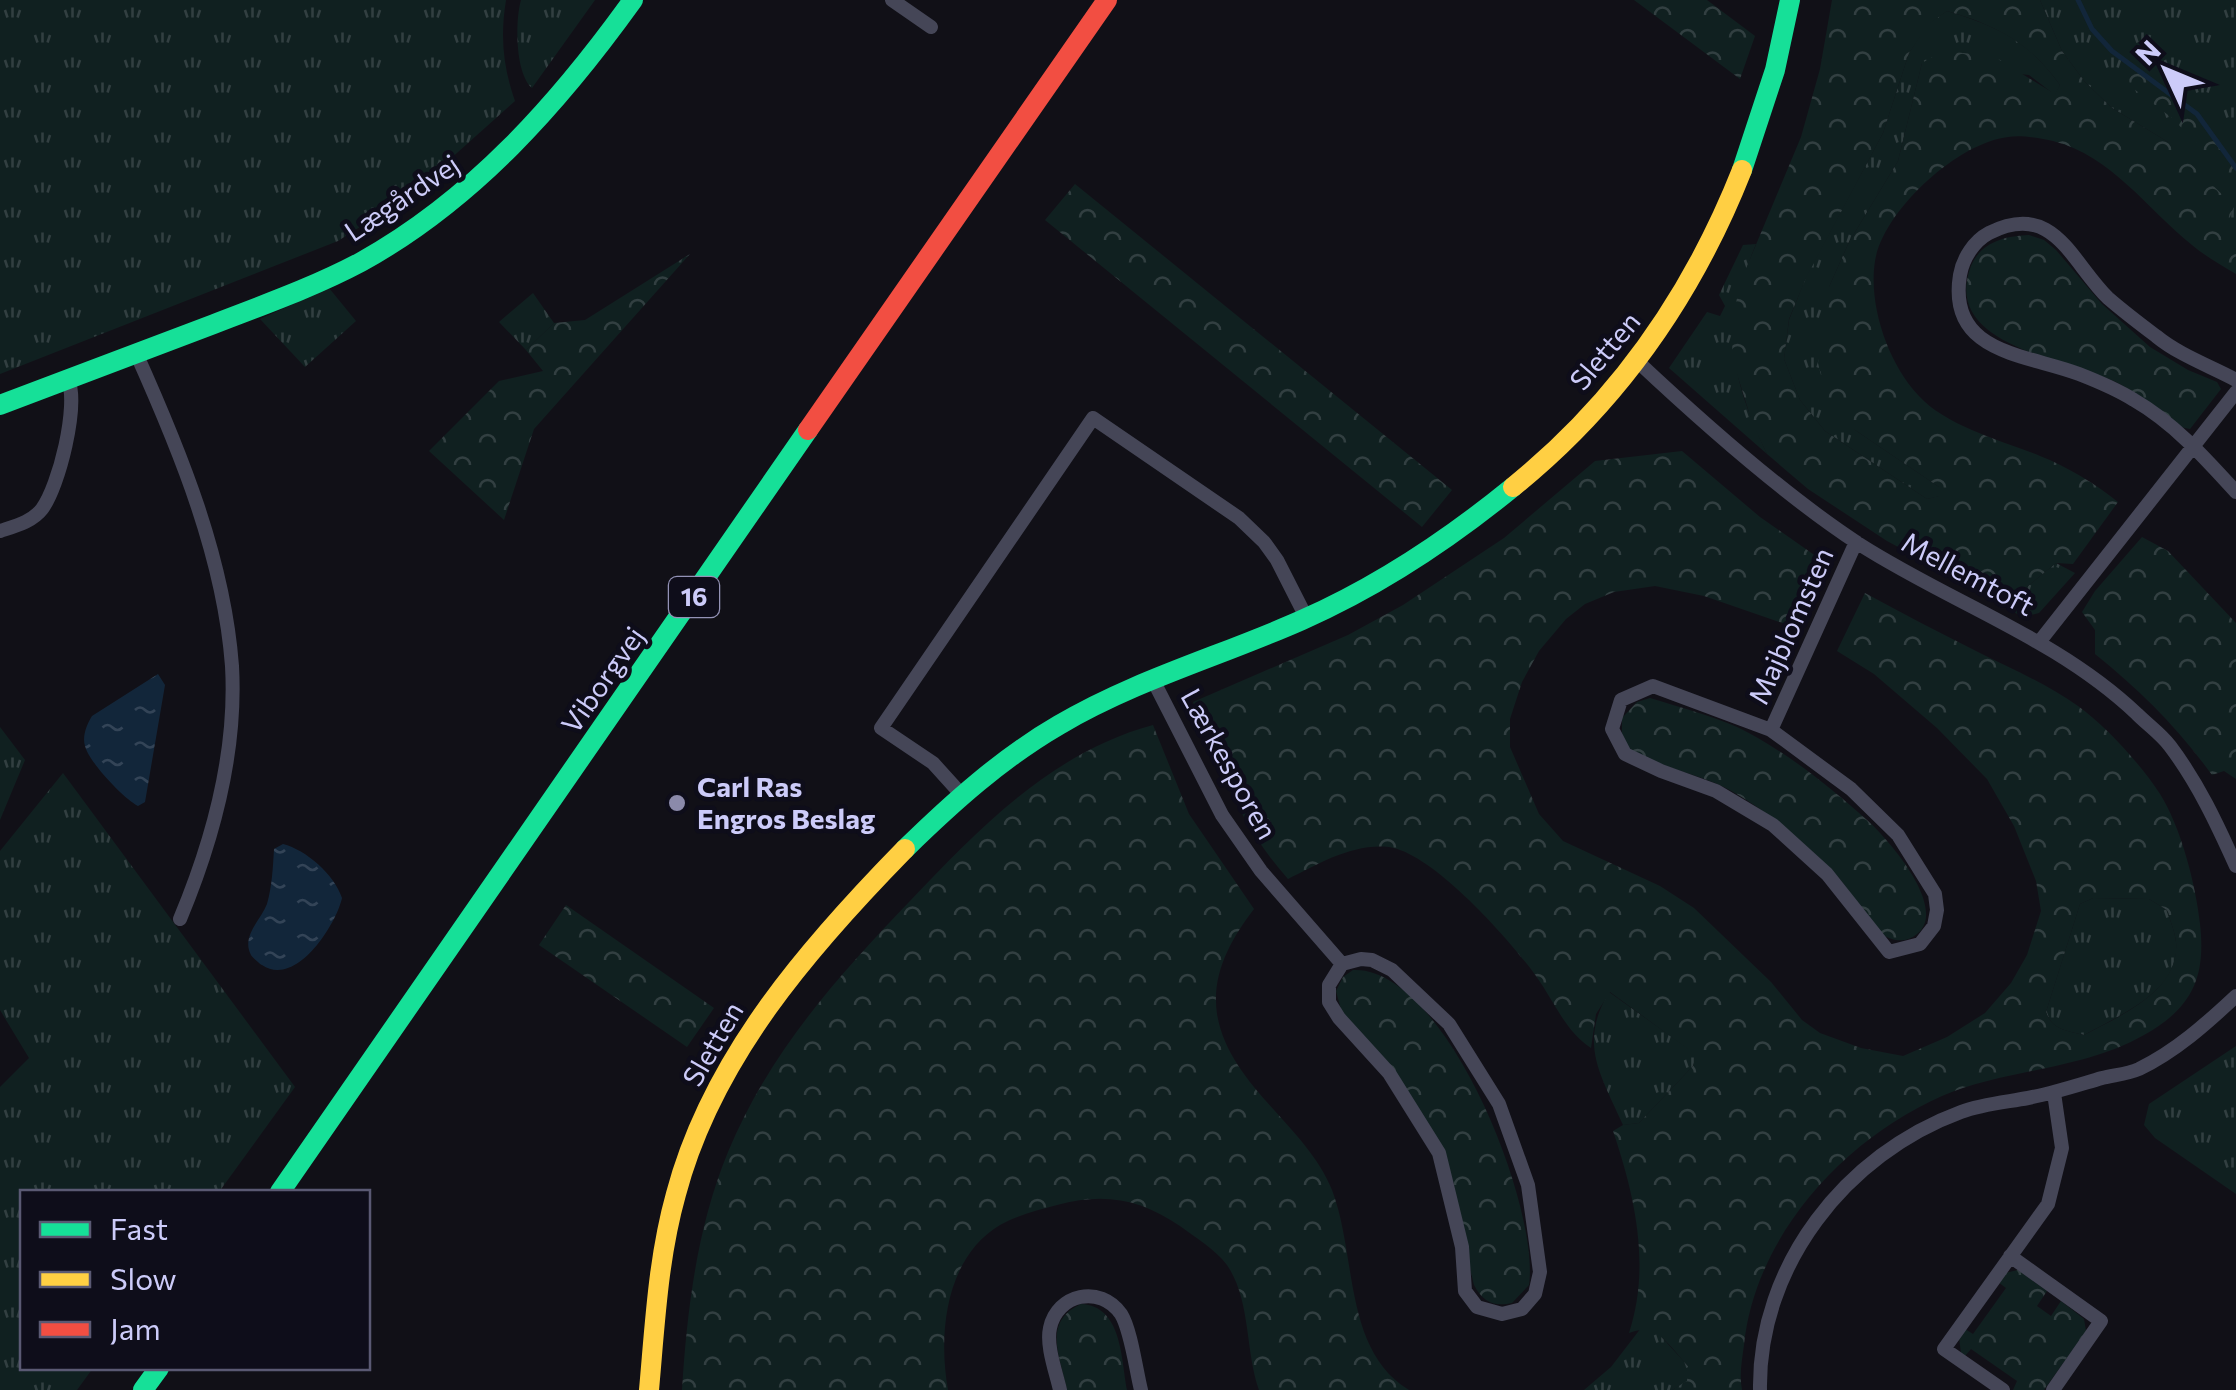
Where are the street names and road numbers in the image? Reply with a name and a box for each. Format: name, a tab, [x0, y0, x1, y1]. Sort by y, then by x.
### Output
street label: Lægårdvej	[338, 146, 465, 248]
street label: Sletten	[1562, 304, 1647, 396]
street label: Mellemtoft	[1896, 524, 2041, 622]
street label: Majblomsten	[1740, 542, 1840, 709]
road number: 16	[669, 577, 719, 617]
street label: Viborgvej	[553, 620, 651, 739]
street label: Lærkesporen	[1175, 682, 1285, 845]
street label: Sletten	[674, 995, 750, 1092]

